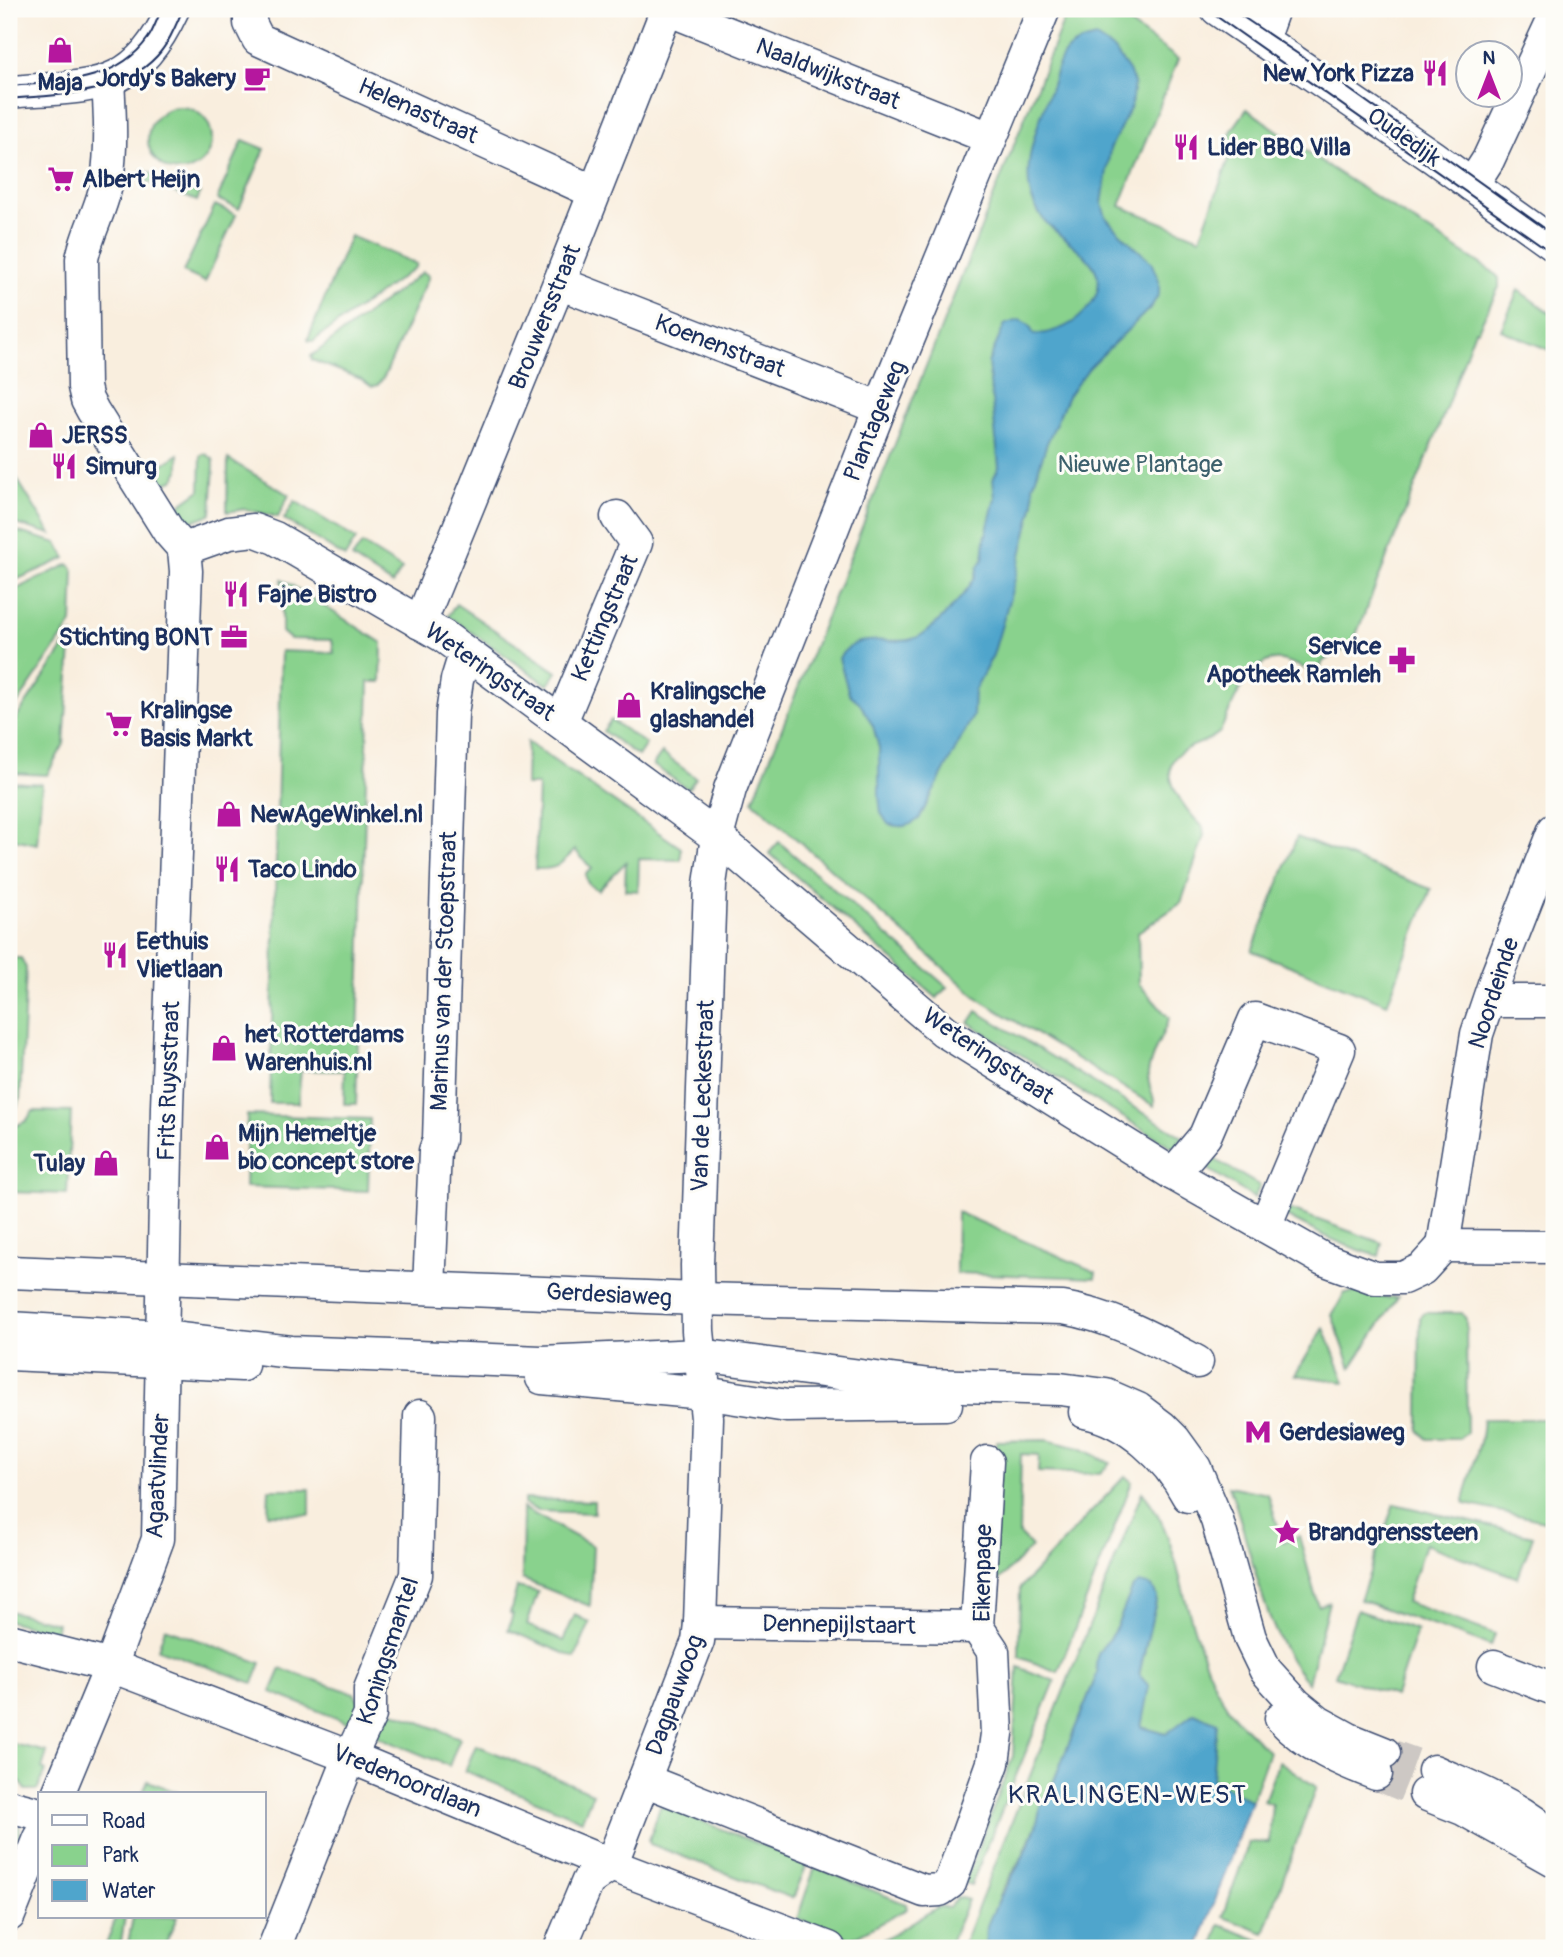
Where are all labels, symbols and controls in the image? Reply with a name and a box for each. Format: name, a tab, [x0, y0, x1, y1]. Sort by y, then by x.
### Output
street label: Naaldwijkstraat	[752, 32, 905, 116]
shop icon: Maja	[45, 35, 75, 65]
north arrow	[1454, 38, 1524, 108]
text: N	[1483, 46, 1496, 70]
restaurant icon: New York Pizza	[1420, 58, 1450, 88]
place label: New York Pizza	[1262, 59, 1414, 88]
cafe icon: Jordy's Bakery	[242, 63, 272, 93]
place label: Jordy's Bakery	[96, 64, 237, 93]
place label: Maja	[37, 68, 83, 97]
street label: Helenastraat	[354, 72, 483, 150]
street label: Oudedijk	[1361, 101, 1447, 173]
restaurant icon: Lider BBQ Villa	[1171, 132, 1201, 162]
place label: Lider BBQ Villa	[1207, 133, 1351, 162]
supermarket icon: Albert Heijn	[46, 164, 76, 194]
place label: Albert Heijn	[82, 165, 200, 194]
street label: Brouwersstraat	[503, 240, 587, 394]
street label: Koenenstraat	[651, 308, 789, 384]
street label: Plantageweg	[838, 356, 912, 486]
shop icon: JERSS	[26, 420, 56, 450]
place label: JERSS	[62, 421, 128, 450]
park label: Nieuwe Plantage	[1057, 450, 1223, 479]
restaurant icon: Simurg	[49, 451, 79, 481]
place label: Simurg	[85, 452, 157, 481]
street label: Kettingstraat	[565, 550, 645, 686]
restaurant icon: Fajne Bistro	[221, 579, 251, 609]
place label: Fajne Bistro	[257, 580, 377, 609]
street label: Weteringstraat	[419, 616, 561, 728]
office icon: Stichting BONT	[219, 622, 249, 652]
place label: Stichting BONT	[59, 623, 214, 652]
place label: Service Apotheek Ramleh	[1206, 632, 1382, 689]
pharmacy icon: Service Apotheek Ramleh	[1387, 645, 1417, 675]
place label: Kralingsche glashandel	[650, 677, 767, 734]
shop icon: Kralingsche glashandel	[614, 690, 644, 720]
place label: Kralingse Basis Markt	[140, 696, 254, 753]
supermarket icon: Kralingse Basis Markt	[104, 709, 134, 739]
shop icon: NewAgeWinkel.nl	[214, 799, 244, 829]
place label: NewAgeWinkel.nl	[250, 800, 423, 829]
street label: Marinus van der Stoepstraat	[425, 830, 463, 1112]
restaurant icon: Taco Lindo	[212, 854, 242, 884]
place label: Taco Lindo	[247, 855, 357, 884]
place label: Eethuis Vlietlaan	[136, 927, 223, 984]
street label: Noordeinde	[1462, 934, 1526, 1052]
restaurant icon: Eethuis Vlietlaan	[100, 940, 130, 970]
street label: Van de Leckestraat	[685, 999, 721, 1193]
street label: Frits Ruysstraat	[152, 1000, 186, 1162]
street label: Weteringstraat	[917, 1001, 1060, 1111]
place label: het Rotterdams Warenhuis.nl	[245, 1020, 404, 1077]
shop icon: het Rotterdams Warenhuis.nl	[209, 1033, 239, 1063]
place label: Mijn Hemeltje bio concept store	[238, 1119, 415, 1176]
shop icon: Mijn Hemeltje bio concept store	[202, 1132, 232, 1162]
shop icon: Tulay	[91, 1148, 121, 1178]
place label: Tulay	[32, 1149, 86, 1178]
street label: Gerdesiaweg	[545, 1277, 673, 1313]
street label: Agaatvlinder	[140, 1412, 176, 1539]
metro station icon: Gerdesiaweg	[1243, 1417, 1273, 1447]
place label: Gerdesiaweg	[1279, 1418, 1405, 1447]
place icon: Brandgrenssteen	[1272, 1517, 1302, 1547]
place label: Brandgrenssteen	[1308, 1518, 1478, 1547]
street label: Eikenpage	[968, 1524, 998, 1622]
street label: Koningsmantel	[351, 1574, 425, 1728]
street label: Dennepijlstaart	[762, 1609, 916, 1641]
street label: Dagpauwoog	[640, 1631, 710, 1759]
street label: Vredenoordlaan	[328, 1738, 486, 1824]
district label: KRALINGEN-WEST	[1008, 1779, 1248, 1811]
legend	[38, 1792, 266, 1918]
text: Road	[102, 1808, 146, 1835]
text: Park	[102, 1842, 139, 1869]
text: Water	[102, 1878, 156, 1905]

